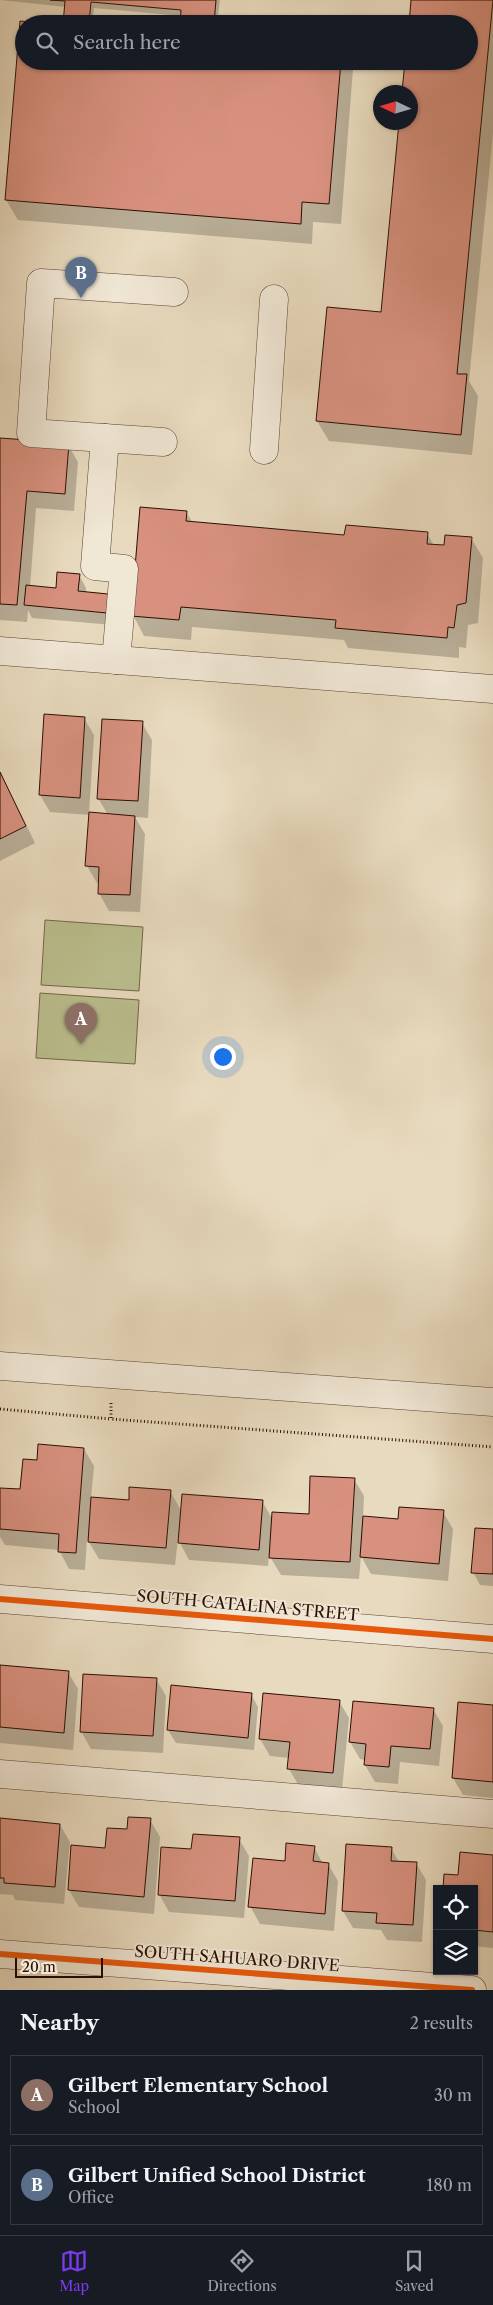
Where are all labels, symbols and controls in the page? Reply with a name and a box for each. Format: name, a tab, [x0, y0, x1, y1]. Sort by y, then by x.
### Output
search box	[15, 15, 478, 70]
icon: search	[33, 29, 61, 57]
text: Search here	[73, 31, 181, 54]
north arrow	[373, 85, 418, 130]
pin: B	[65, 257, 97, 298]
pin: A	[65, 1003, 97, 1044]
your location	[210, 1044, 236, 1070]
street label: SOUTH CATALINA STREET	[136, 1585, 360, 1625]
map controls	[433, 1885, 478, 1975]
button: locate	[433, 1885, 478, 1930]
button: layers	[433, 1930, 478, 1975]
street label: SOUTH SAHUARO DRIVE	[134, 1941, 340, 1975]
scale bar	[15, 1955, 102, 1978]
text: 20 m	[22, 1958, 56, 1976]
text: Nearby	[20, 2010, 99, 2035]
text: 2 results	[410, 2013, 473, 2033]
text: Gilbert Elementary School	[68, 2074, 328, 2097]
text: A	[31, 2085, 43, 2105]
text: 30 m	[434, 2085, 472, 2105]
text: School	[68, 2097, 120, 2117]
text: Gilbert Unified School District	[68, 2164, 366, 2187]
text: B	[31, 2175, 43, 2195]
text: 180 m	[426, 2175, 472, 2195]
text: Office	[68, 2187, 114, 2207]
tab: Map	[59, 2247, 89, 2295]
tab: Directions	[207, 2247, 277, 2295]
tab: Saved	[395, 2247, 434, 2295]

